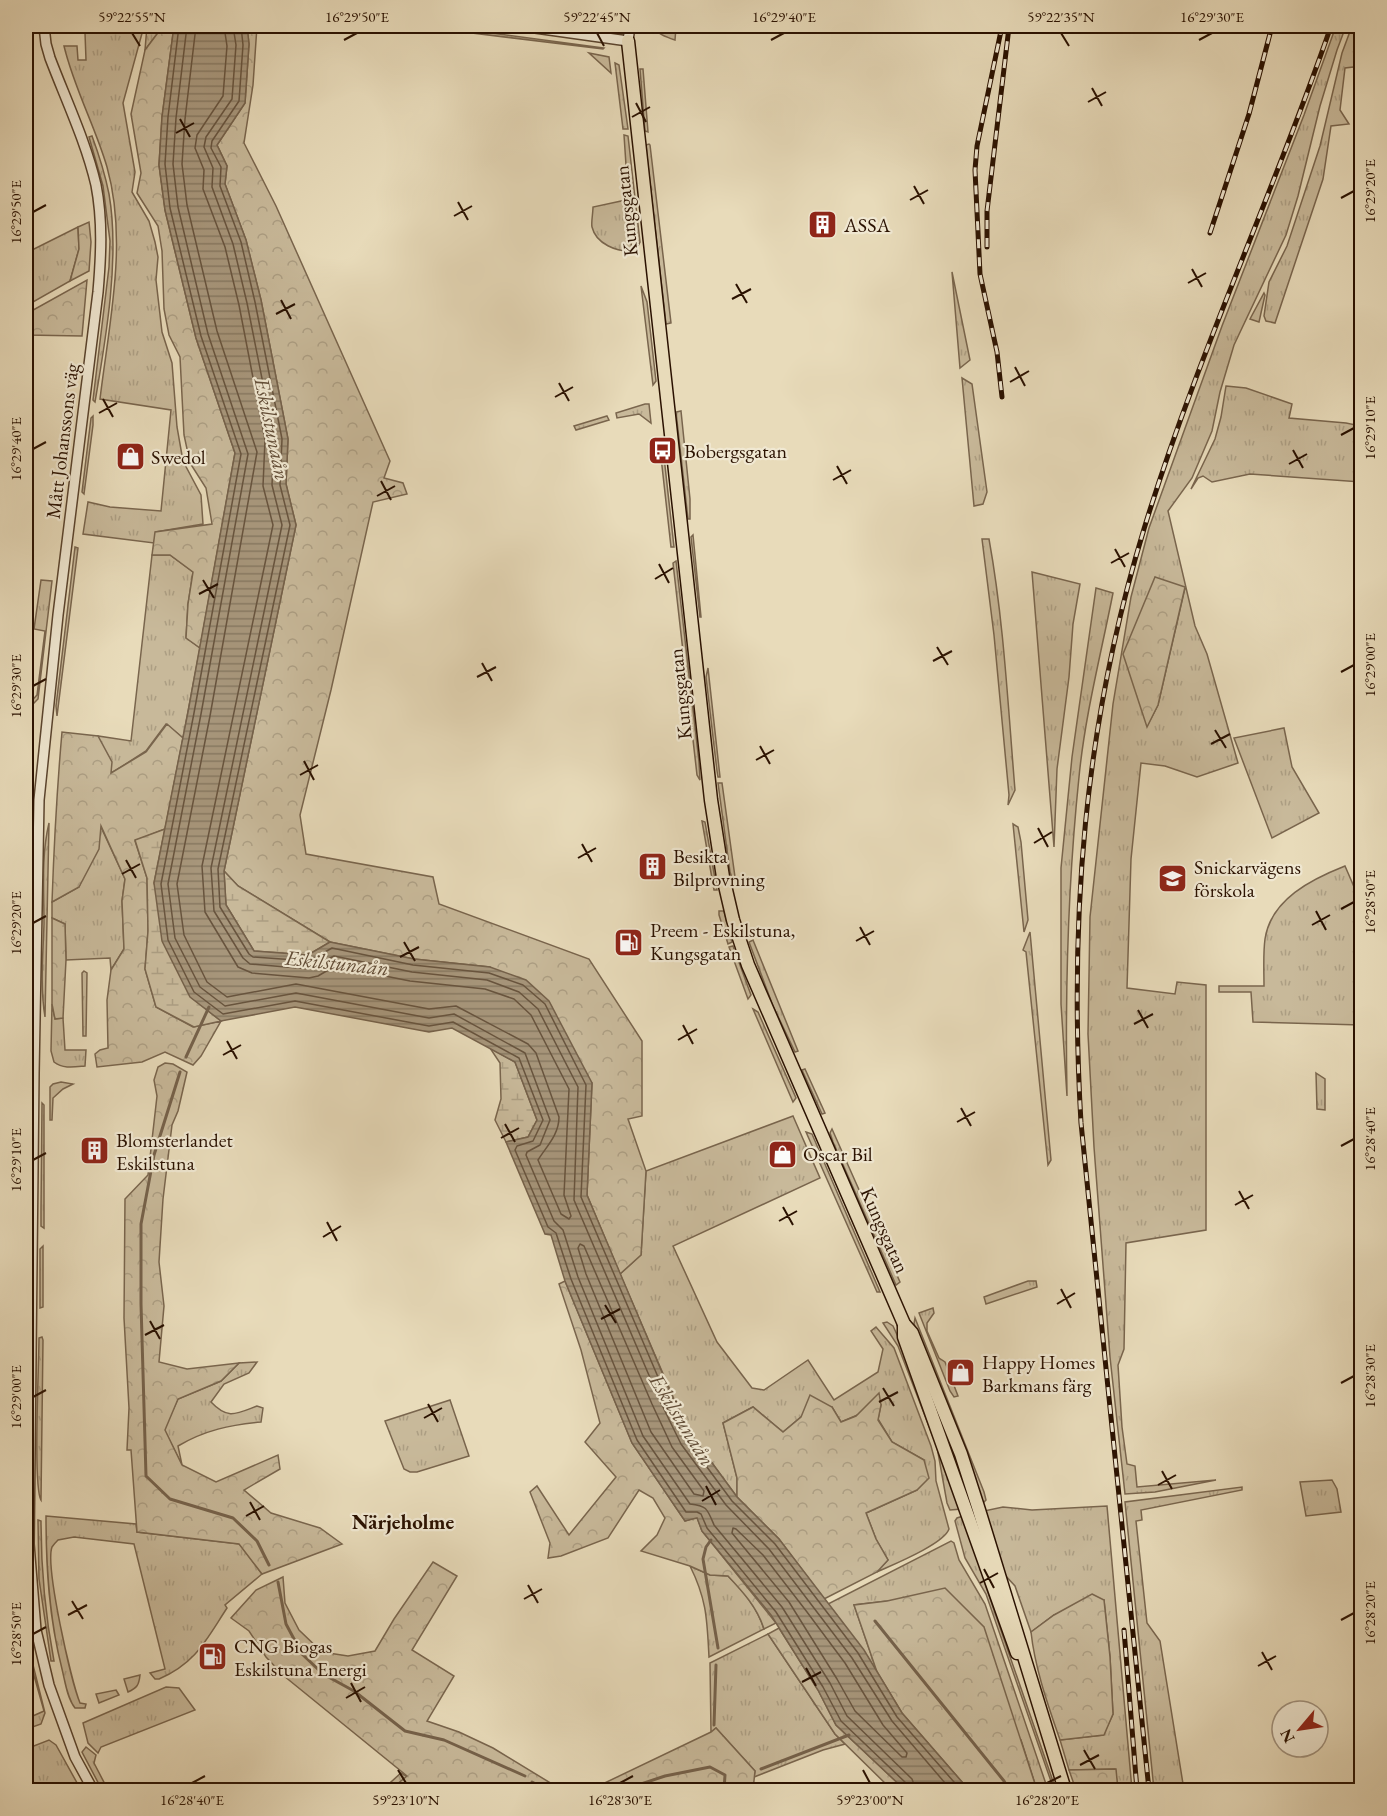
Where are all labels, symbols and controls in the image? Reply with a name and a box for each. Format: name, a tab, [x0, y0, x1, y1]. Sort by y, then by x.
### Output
text: 59°22'55"N	[98, 7, 166, 26]
text: 16°29'50"E	[325, 7, 390, 26]
text: 59°22'45"N	[563, 7, 631, 26]
text: 16°29'40"E	[752, 7, 817, 26]
text: 59°22'35"N	[1027, 7, 1095, 26]
text: 16°29'30"E	[1180, 7, 1245, 26]
text: 16°29'20"E	[1360, 158, 1379, 223]
street label: Kungsgatan	[608, 164, 644, 258]
text: 16°29'50"E	[6, 179, 25, 244]
building icon: ASSA	[807, 209, 839, 241]
place label: ASSA	[843, 212, 890, 238]
street label: Mått Johanssons väg	[40, 362, 84, 520]
water label: Eskilstunaån	[248, 375, 296, 482]
text: 16°29'10"E	[1360, 395, 1379, 460]
text: 16°29'40"E	[6, 416, 25, 481]
bus stop icon: Bobergsgatan	[647, 435, 679, 467]
place label: Bobergsgatan	[684, 438, 788, 464]
shop icon: Swedol	[114, 441, 146, 473]
place label: Swedol	[151, 444, 206, 470]
text: 16°29'00"E	[1360, 632, 1379, 697]
street label: Kungsgatan	[662, 647, 698, 741]
text: 16°29'30"E	[6, 653, 25, 718]
place label: Besikta Bilprovning	[673, 843, 765, 892]
building icon: Besikta Bilprovning	[636, 851, 668, 883]
place label: Snickarvägens förskola	[1194, 854, 1301, 903]
school or university icon: Snickarvägens förskola	[1157, 862, 1189, 894]
text: 16°28'50"E	[1360, 869, 1379, 934]
text: 16°29'20"E	[6, 890, 25, 955]
place label: Preem - Eskilstuna, Kungsgatan	[650, 917, 795, 966]
fuel station icon: Preem - Eskilstuna, Kungsgatan	[613, 926, 645, 958]
water label: Eskilstunaån	[283, 944, 390, 981]
text: 16°28'40"E	[1360, 1106, 1379, 1171]
text: 16°29'10"E	[6, 1127, 25, 1192]
place label: Blomsterlandet Eskilstuna	[116, 1127, 233, 1176]
building icon: Blomsterlandet Eskilstuna	[79, 1135, 111, 1167]
shop icon: Oscar Bil	[766, 1138, 798, 1170]
place label: Oscar Bil	[803, 1141, 873, 1167]
street label: Kungsgatan	[855, 1183, 916, 1277]
text: 16°28'30"E	[1360, 1343, 1379, 1408]
place label: Happy Homes Barkmans färg	[982, 1349, 1095, 1398]
shop icon: Happy Homes Barkmans färg	[945, 1357, 977, 1389]
text: 16°29'00"E	[6, 1364, 25, 1429]
water label: Eskilstunaån	[643, 1368, 721, 1471]
district label: Närjeholme	[352, 1508, 455, 1535]
text: 16°28'20"E	[1360, 1580, 1379, 1645]
text: 16°28'50"E	[6, 1601, 25, 1666]
place label: CNG Biogas Eskilstuna Energi	[234, 1633, 367, 1682]
fuel station icon: CNG Biogas Eskilstuna Energi	[197, 1641, 229, 1673]
north arrow	[1270, 1699, 1330, 1759]
text: N	[1275, 1725, 1300, 1747]
text: 16°28'40"E	[160, 1790, 225, 1809]
text: 59°23'10"N	[372, 1790, 440, 1809]
text: 16°28'30"E	[588, 1790, 653, 1809]
text: 59°23'00"N	[836, 1790, 904, 1809]
text: 16°28'20"E	[1015, 1790, 1080, 1809]

